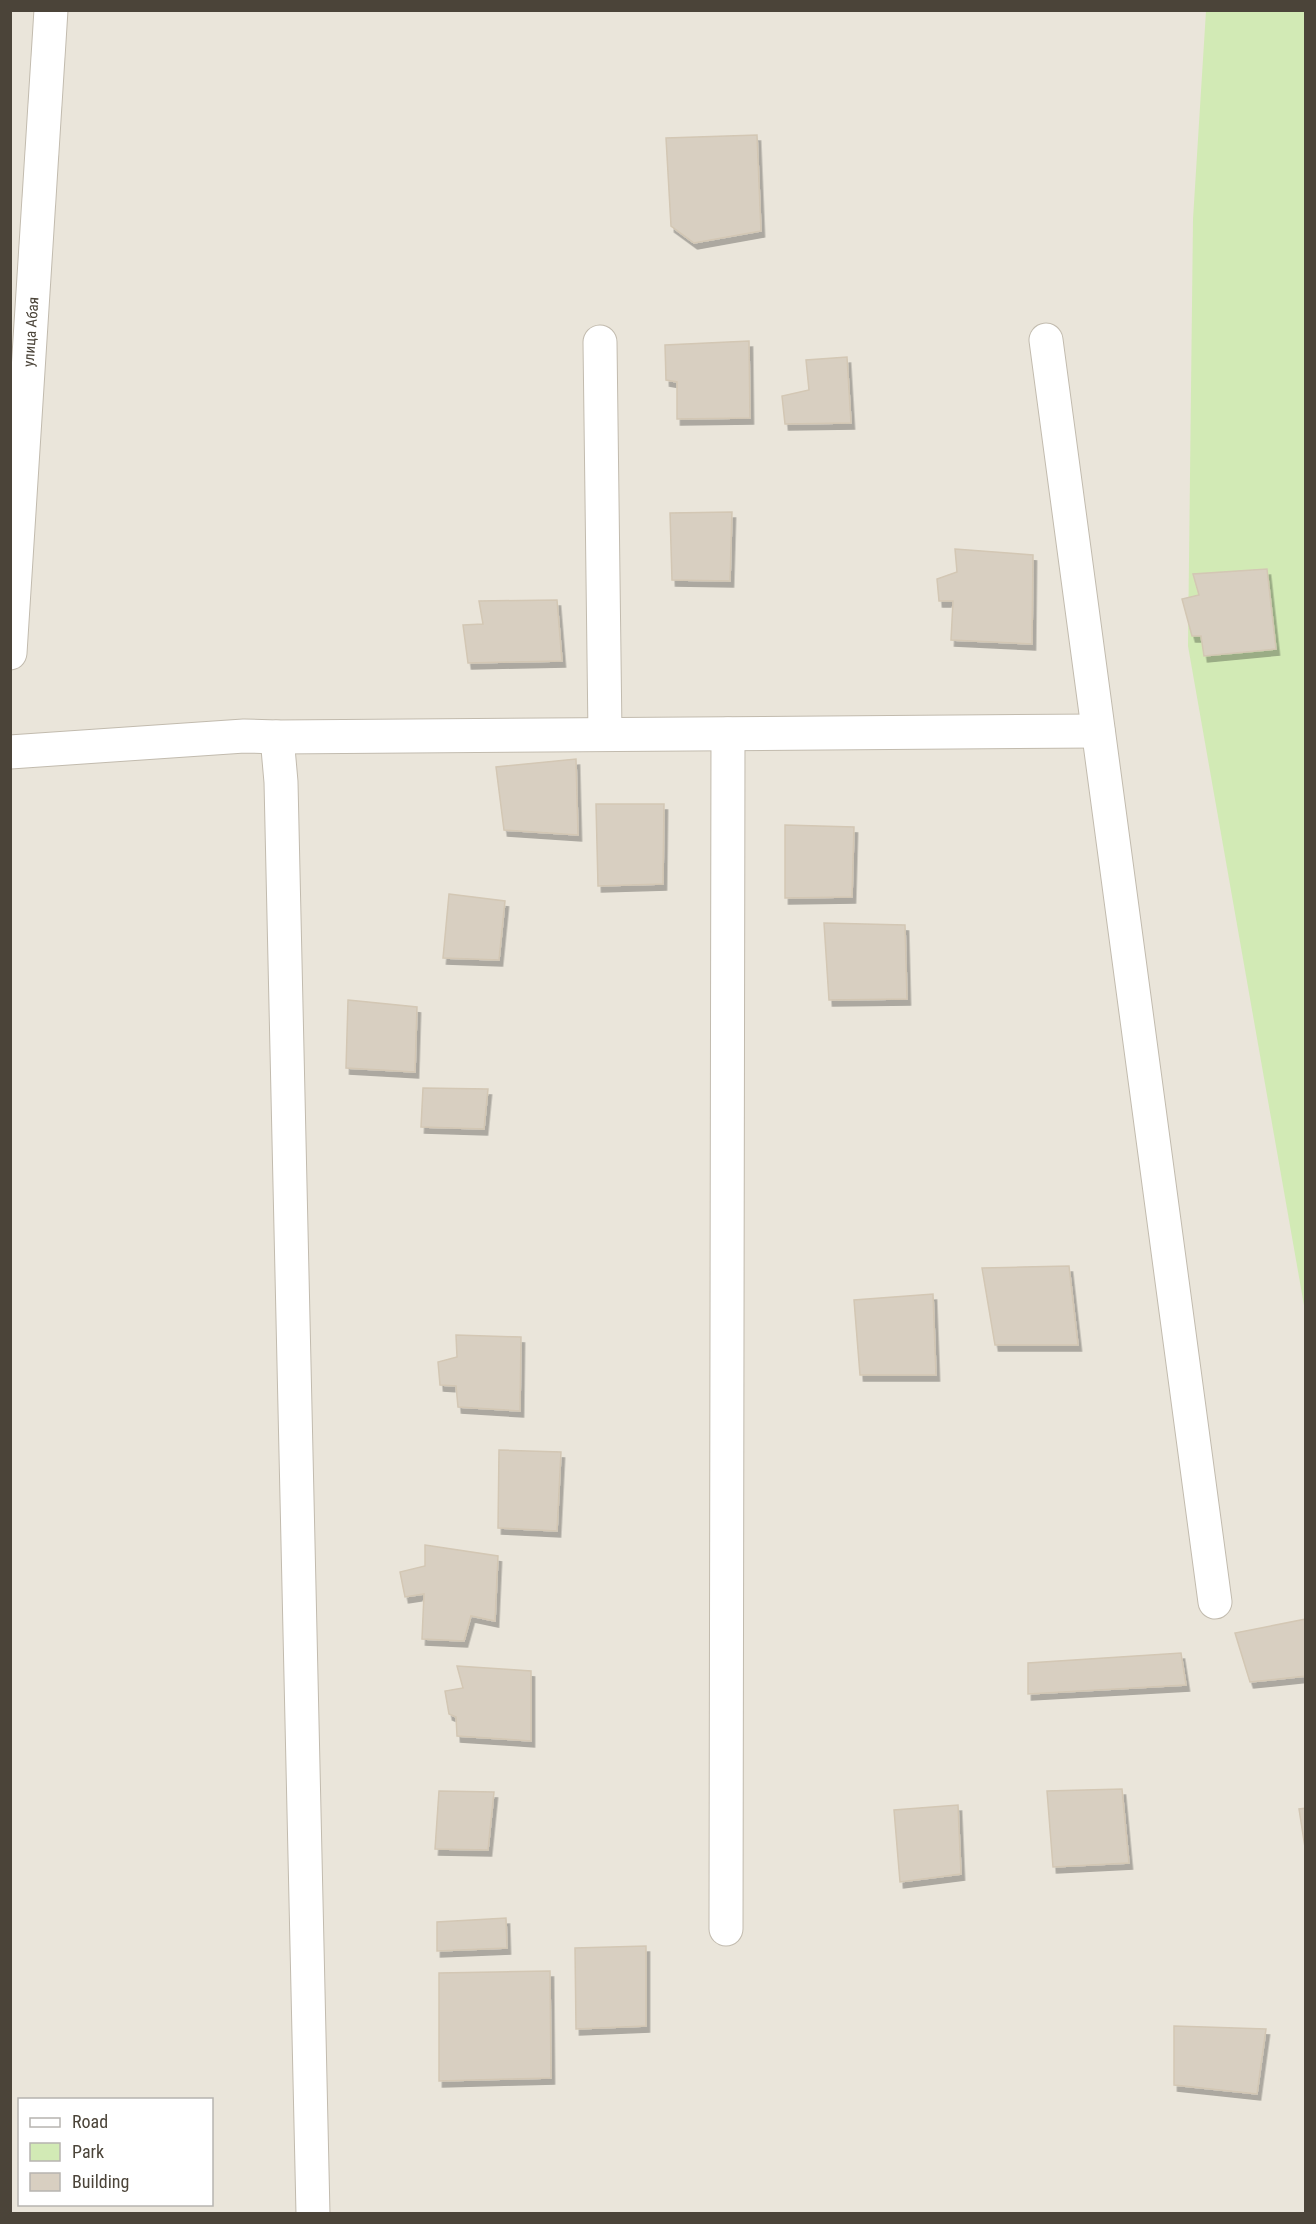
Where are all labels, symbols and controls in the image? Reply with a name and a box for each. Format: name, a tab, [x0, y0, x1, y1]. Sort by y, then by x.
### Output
street label: улица Абая	[20, 296, 42, 368]
legend	[18, 2098, 213, 2206]
text: Road	[72, 2111, 108, 2132]
text: Park	[72, 2141, 104, 2162]
text: Building	[72, 2171, 129, 2192]

